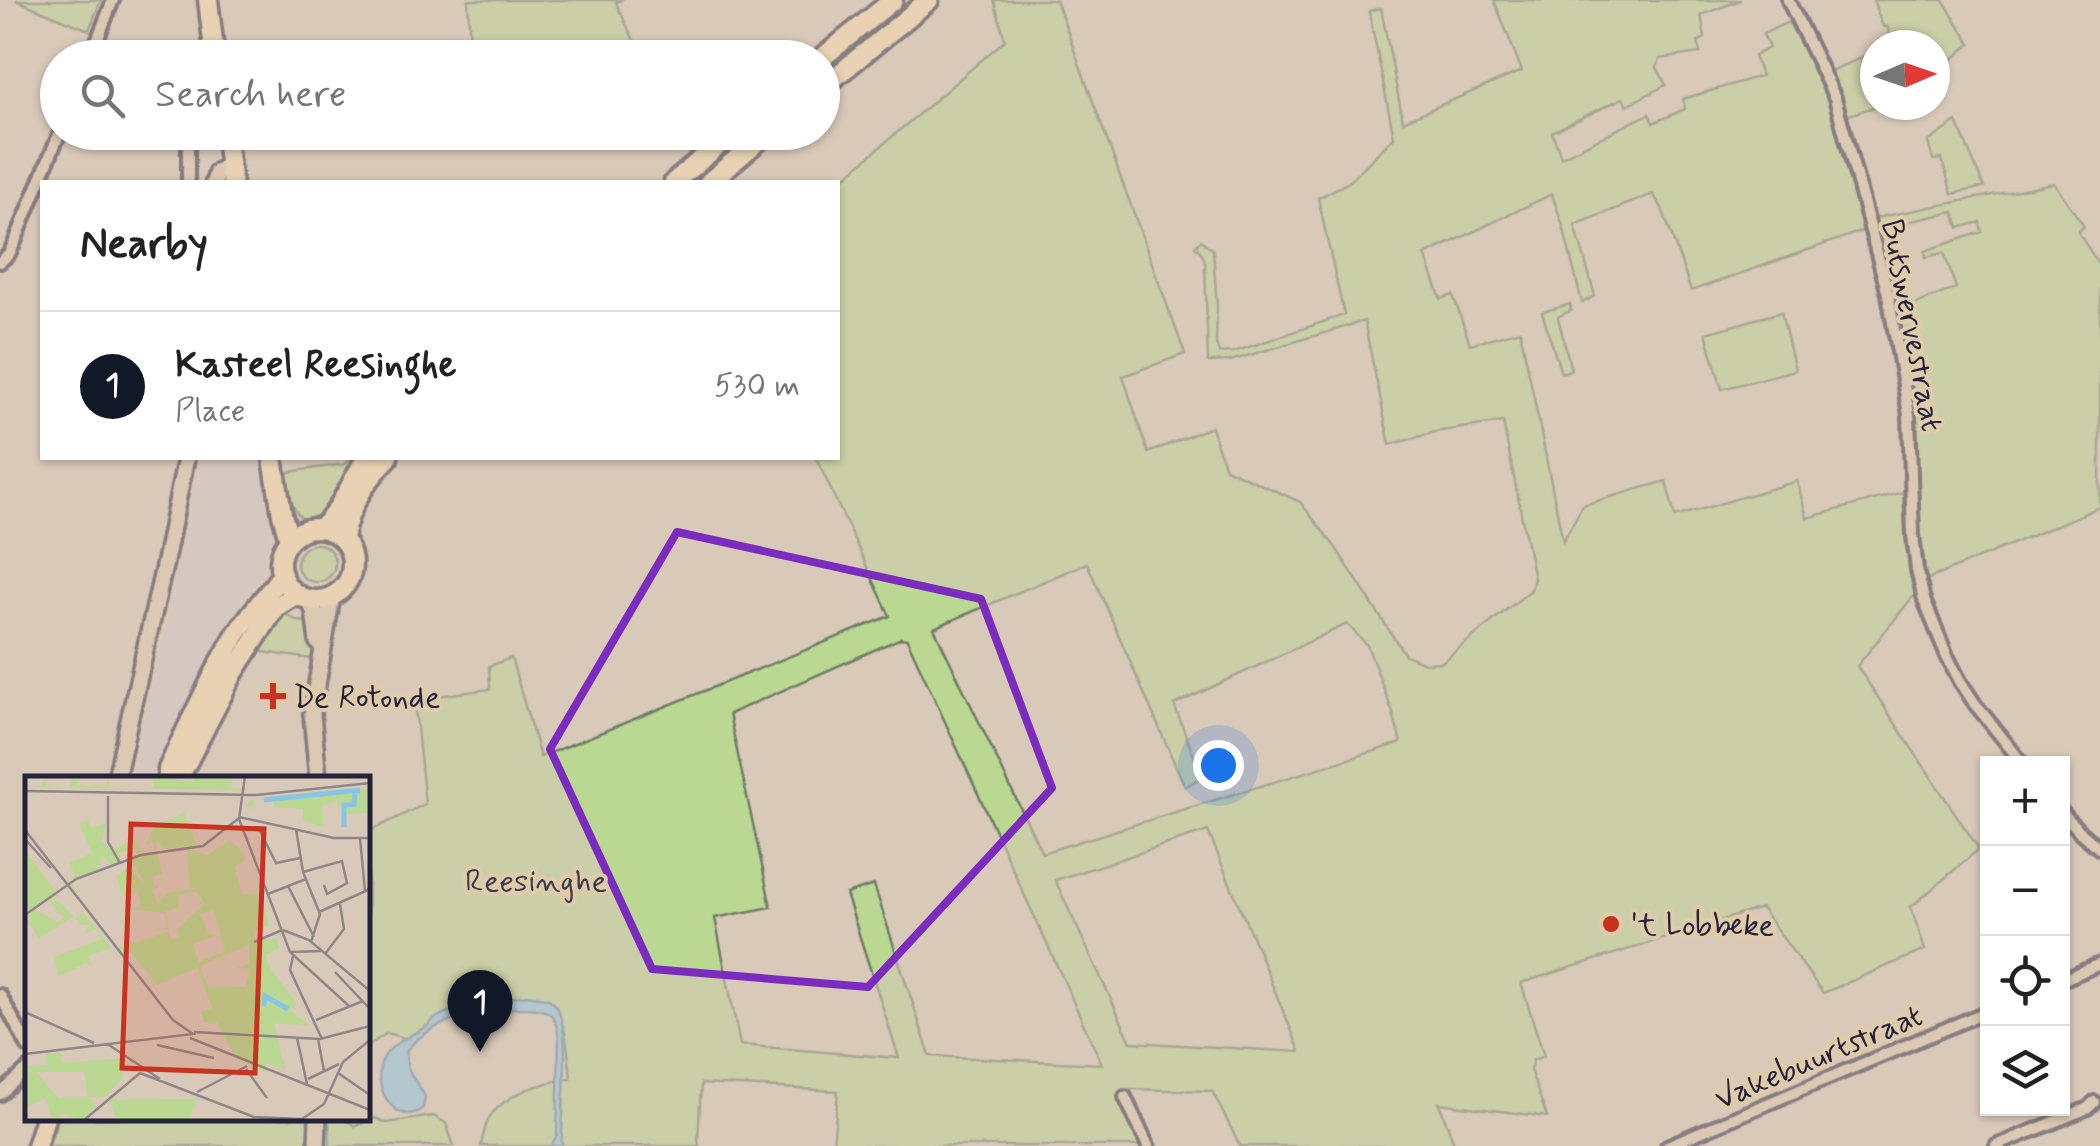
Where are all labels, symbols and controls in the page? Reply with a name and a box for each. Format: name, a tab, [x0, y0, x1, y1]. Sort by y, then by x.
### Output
north arrow	[1860, 30, 1950, 120]
search box	[40, 40, 840, 150]
icon: search	[75, 68, 130, 123]
text: Search here	[155, 71, 346, 120]
street label: Butswervestraat	[1870, 216, 1952, 435]
text: Nearby	[80, 218, 208, 273]
text: Kasteel Reesinghe	[175, 341, 456, 390]
text: 1	[105, 365, 120, 407]
text: 530 m	[714, 365, 800, 407]
text: Place	[175, 390, 245, 432]
place label: De Rotonde	[293, 677, 440, 719]
marker: De Rotonde	[262, 685, 284, 707]
your location	[1193, 740, 1244, 791]
map controls	[1980, 756, 2070, 1116]
button: +	[1980, 756, 2070, 846]
inset map	[25, 776, 370, 1121]
button: −	[1980, 846, 2070, 936]
park label: Reesinghe	[465, 861, 607, 903]
place label: 't Lobbeke	[1631, 905, 1774, 947]
marker: 't Lobbeke	[1600, 913, 1622, 935]
button: locate	[1980, 936, 2070, 1026]
pin: 1	[448, 970, 512, 1052]
street label: Vakebuurtstraat	[1708, 995, 1929, 1121]
button: layers	[1980, 1026, 2070, 1116]

